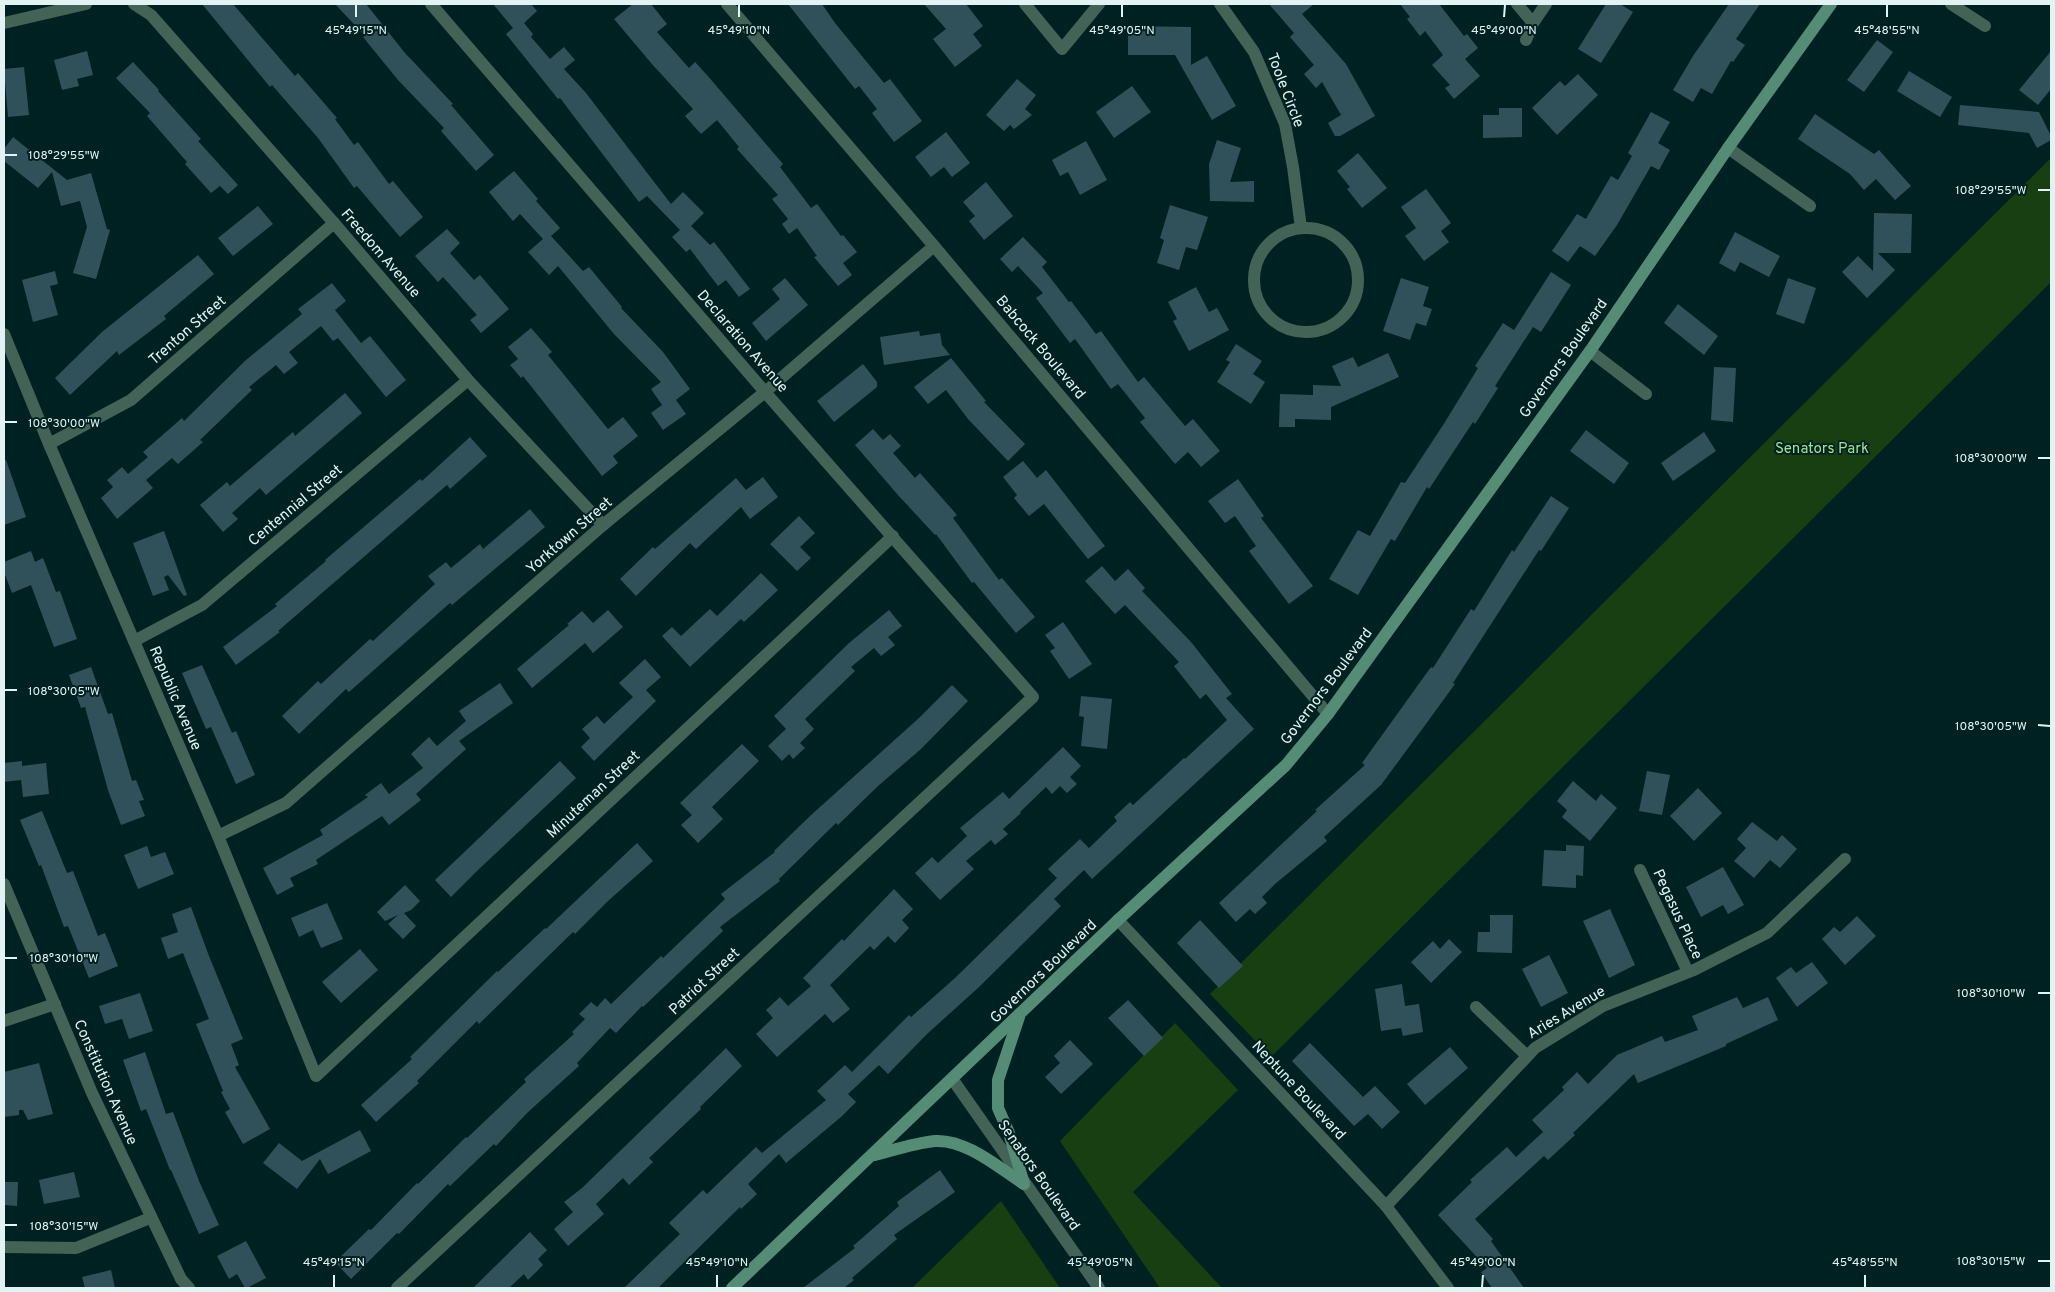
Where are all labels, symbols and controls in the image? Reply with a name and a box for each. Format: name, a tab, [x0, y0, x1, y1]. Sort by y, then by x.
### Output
text: 45°49'15"N	[325, 23, 387, 39]
text: 45°49'10"N	[708, 23, 770, 39]
text: 45°49'05"N	[1089, 23, 1155, 39]
text: 45°49'00"N	[1471, 23, 1537, 39]
text: 45°48'55"N	[1854, 23, 1920, 39]
street label: Toole Circle	[1262, 51, 1308, 131]
text: 108°29'55"W	[28, 148, 100, 164]
text: 108°29'55"W	[1955, 183, 2027, 199]
street label: Freedom Avenue	[336, 206, 424, 302]
street label: Declaration Avenue	[692, 287, 792, 397]
street label: Trenton Street	[145, 292, 231, 370]
street label: Babcock Boulevard	[991, 292, 1089, 404]
street label: Governors Boulevard	[1516, 296, 1613, 422]
text: 108°30'00"W	[28, 416, 100, 432]
park label: Senators Park	[1775, 440, 1869, 459]
text: 108°30'00"W	[1955, 451, 2027, 467]
street label: Centennial Street	[245, 461, 347, 551]
street label: Yorktown Street	[523, 494, 617, 579]
street label: Governors Boulevard	[1277, 625, 1377, 749]
street label: Republic Avenue	[144, 644, 205, 754]
text: 108°30'05"W	[28, 684, 100, 700]
text: 108°30'05"W	[1955, 719, 2027, 735]
street label: Minuteman Street	[543, 747, 645, 843]
street label: Pegasus Place	[1647, 867, 1706, 963]
street label: Governors Boulevard	[987, 916, 1101, 1028]
street label: Patriot Street	[666, 944, 744, 1020]
text: 108°30'10"W	[30, 951, 98, 967]
street label: Aries Avenue	[1524, 983, 1609, 1044]
text: 108°30'10"W	[1957, 986, 2025, 1002]
street label: Constitution Avenue	[68, 1017, 141, 1148]
street label: Neptune Boulevard	[1247, 1037, 1349, 1145]
street label: Senators Boulevard	[992, 1117, 1083, 1235]
text: 108°30'15"W	[30, 1219, 98, 1235]
text: 108°30'15"W	[1957, 1254, 2025, 1270]
text: 45°49'15"N	[303, 1255, 365, 1271]
text: 45°49'10"N	[686, 1255, 748, 1271]
text: 45°49'05"N	[1067, 1255, 1133, 1271]
text: 45°49'00"N	[1450, 1255, 1516, 1271]
text: 45°48'55"N	[1832, 1255, 1898, 1271]

